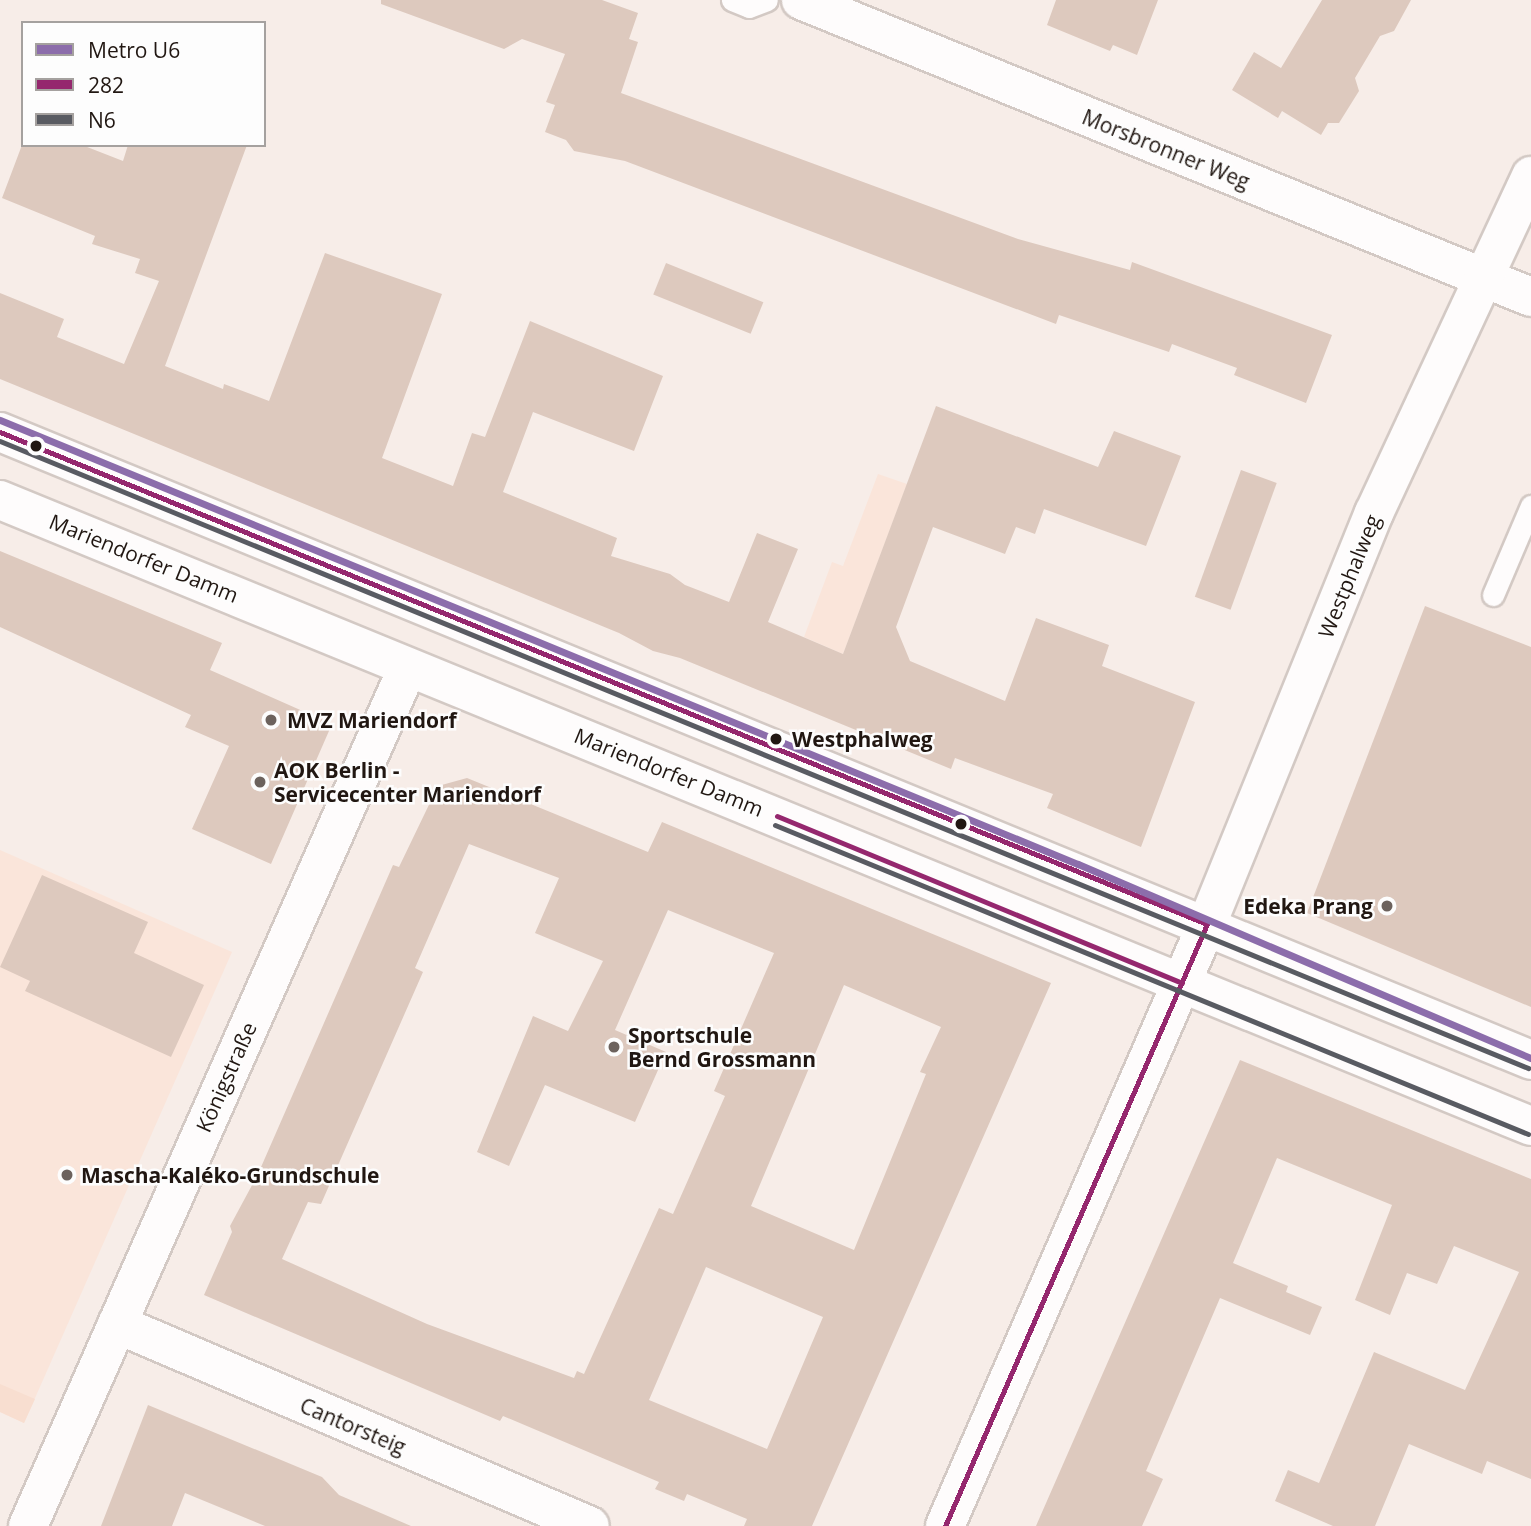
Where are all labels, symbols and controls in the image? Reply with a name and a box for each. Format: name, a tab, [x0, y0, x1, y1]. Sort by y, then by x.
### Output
legend	[21, 21, 266, 147]
text: Metro U6	[88, 36, 180, 64]
text: 282	[88, 71, 124, 99]
street label: Morsbronner Weg	[1079, 104, 1253, 194]
text: N6	[88, 106, 116, 134]
unlabelled marker	[29, 439, 43, 453]
street label: Mariendorfer Damm	[46, 509, 242, 607]
street label: Westphalweg	[1313, 511, 1385, 641]
place label: MVZ Mariendorf	[287, 707, 457, 733]
marker: MVZ Mariendorf	[261, 710, 281, 730]
street label: Mariendorfer Damm	[571, 723, 767, 821]
place label: Westphalweg	[792, 726, 933, 752]
marker: Westphalweg	[766, 729, 786, 749]
place label: AOK Berlin - Servicecenter Mariendorf	[274, 757, 541, 807]
marker: AOK Berlin - Servicecenter Mariendorf	[252, 774, 268, 790]
unlabelled marker	[954, 817, 968, 831]
place label: Edeka Prang	[1243, 893, 1373, 919]
marker: Edeka Prang	[1379, 898, 1395, 914]
street label: Königstraße	[191, 1018, 261, 1136]
place label: Sportschule Bernd Grossmann	[628, 1022, 816, 1072]
marker: Sportschule Bernd Grossmann	[606, 1039, 622, 1055]
place label: Mascha-Kaléko-Grundschule	[81, 1162, 379, 1188]
marker: Mascha-Kaléko-Grundschule	[59, 1167, 75, 1183]
street label: Cantorsteig	[296, 1392, 410, 1460]

